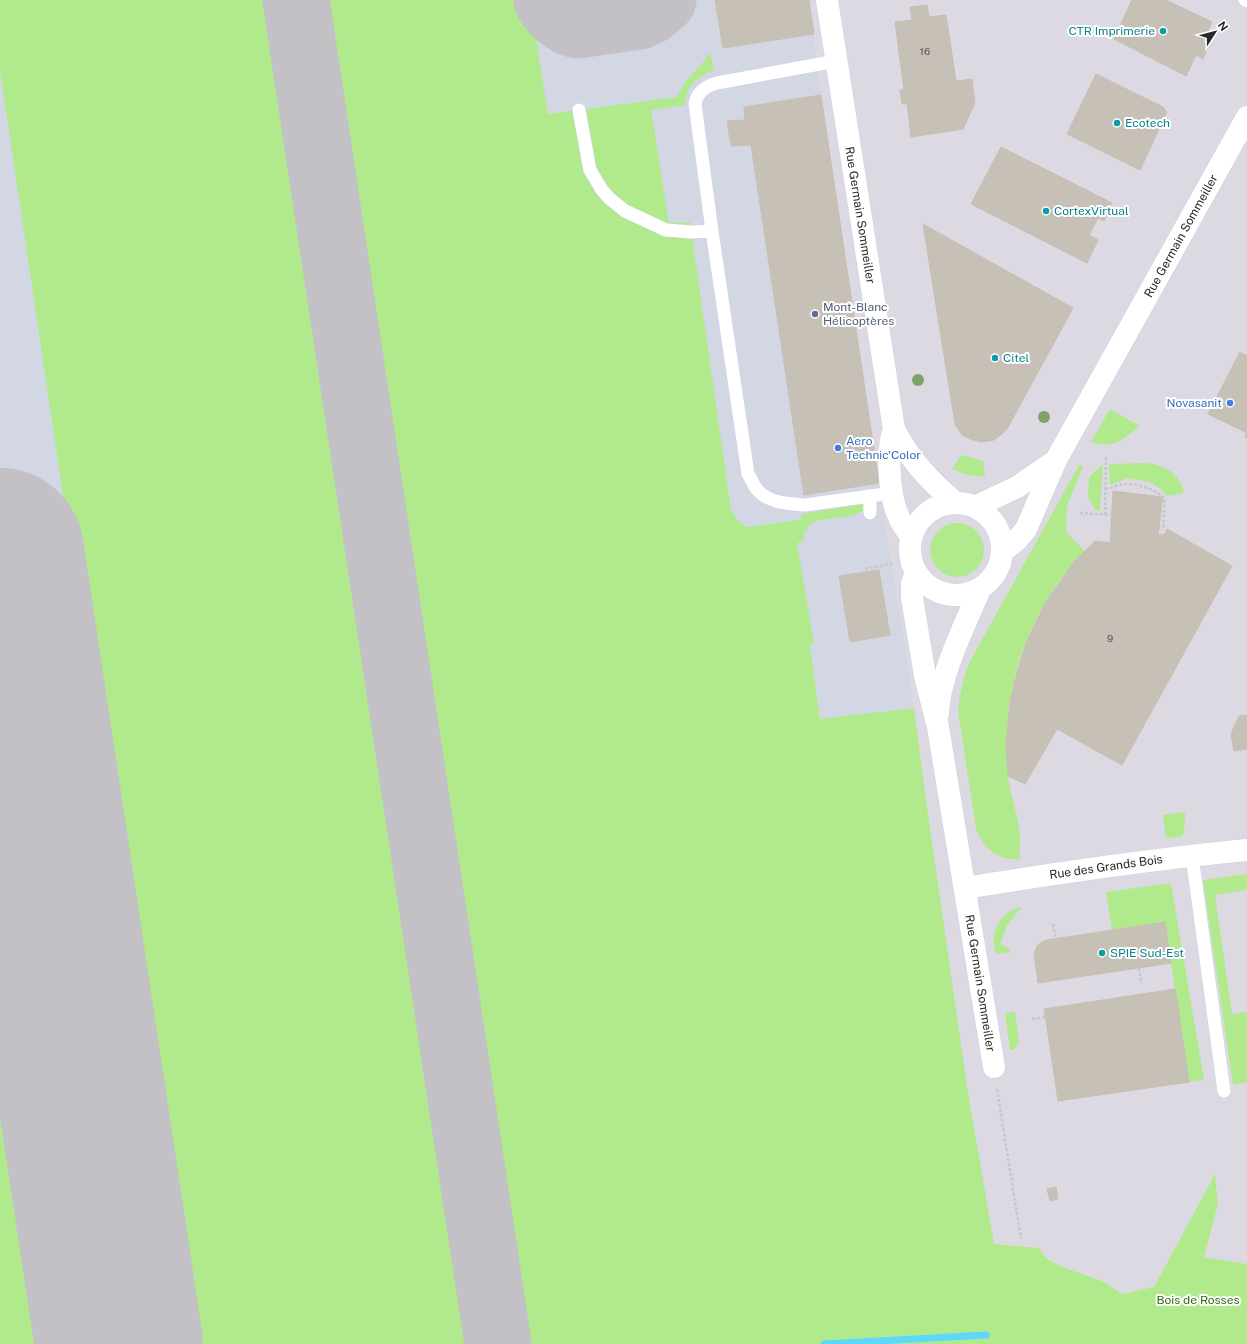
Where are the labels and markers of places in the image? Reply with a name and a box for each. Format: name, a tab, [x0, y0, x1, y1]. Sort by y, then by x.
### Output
place label: CTR Imprimerie	[1068, 24, 1155, 38]
marker: CTR Imprimerie	[1158, 26, 1168, 36]
place label: Ecotech	[1125, 116, 1170, 130]
marker: Ecotech	[1112, 118, 1122, 128]
place label: CortexVirtual	[1054, 204, 1129, 218]
marker: CortexVirtual	[1041, 206, 1051, 216]
place label: Mont-Blanc Hélicoptères	[823, 300, 894, 328]
marker: Mont-Blanc Hélicoptères	[810, 309, 820, 319]
place label: Citel	[1003, 351, 1030, 365]
marker: Citel	[990, 353, 1000, 363]
place label: Novasanit	[1167, 396, 1222, 410]
marker: Novasanit	[1225, 398, 1235, 408]
place label: Aero Technic'Color	[846, 434, 921, 462]
marker: Aero Technic'Color	[833, 443, 843, 453]
place label: SPIE Sud-Est	[1110, 946, 1184, 960]
marker: SPIE Sud-Est	[1097, 948, 1107, 958]

